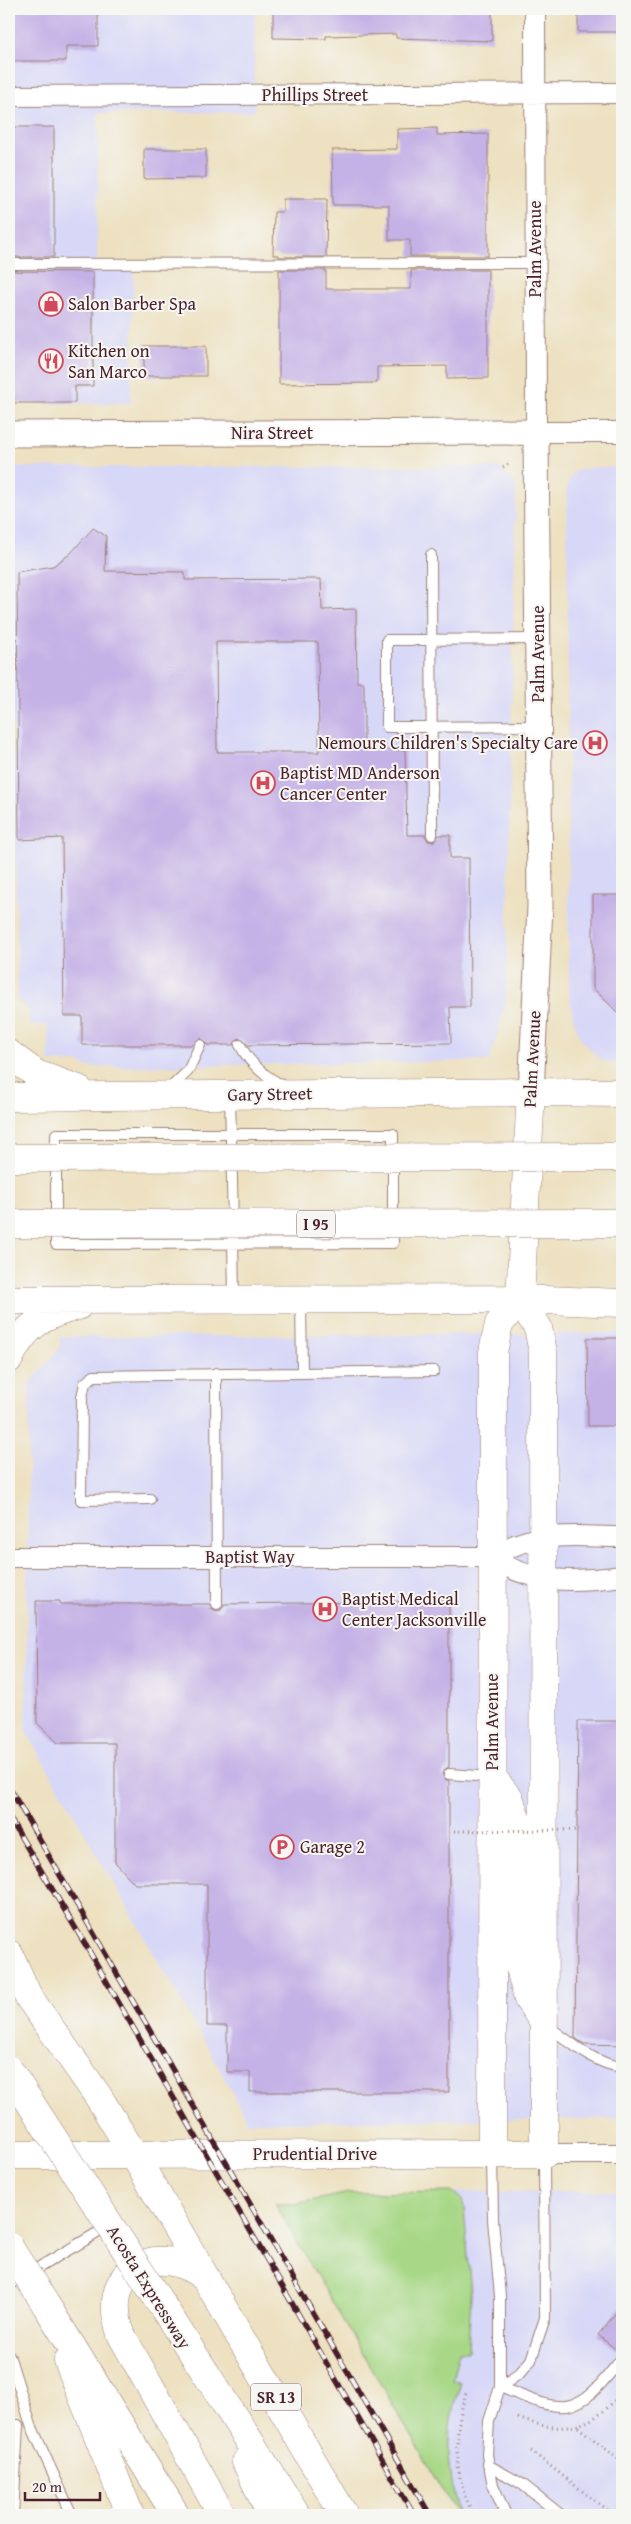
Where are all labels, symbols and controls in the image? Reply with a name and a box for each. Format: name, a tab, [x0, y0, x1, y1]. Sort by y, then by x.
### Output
street label: Phillips Street	[262, 81, 369, 108]
street label: Palm Avenue	[521, 200, 548, 298]
place label: Salon Barber Spa	[68, 290, 196, 317]
shop icon: Salon Barber Spa	[38, 291, 64, 317]
place label: Kitchen on San Marco	[68, 337, 150, 385]
restaurant icon: Kitchen on San Marco	[38, 348, 64, 374]
street label: Nira Street	[231, 419, 314, 446]
street label: Palm Avenue	[524, 605, 551, 703]
place label: Nemours Children's Specialty Care	[318, 729, 578, 756]
hospital icon: Nemours Children's Specialty Care	[582, 730, 608, 756]
place label: Baptist MD Anderson Cancer Center	[280, 759, 440, 807]
hospital icon: Baptist MD Anderson Cancer Center	[250, 770, 276, 796]
street label: Palm Avenue	[515, 1010, 548, 1108]
street label: Gary Street	[227, 1079, 313, 1108]
road number: I 95	[297, 1210, 335, 1238]
street label: Baptist Way	[205, 1543, 295, 1570]
place label: Baptist Medical Center Jacksonville	[342, 1585, 487, 1633]
hospital icon: Baptist Medical Center Jacksonville	[312, 1596, 338, 1622]
street label: Palm Avenue	[478, 1673, 505, 1771]
place label: Garage 2	[300, 1833, 365, 1860]
parking icon: Garage 2	[269, 1834, 295, 1860]
street label: Prudential Drive	[253, 2140, 377, 2167]
street label: Acosta Expressway	[100, 2219, 198, 2354]
road number: SR 13	[251, 2384, 301, 2410]
scale bar	[25, 2469, 100, 2501]
text: 20 m	[32, 2476, 63, 2497]

